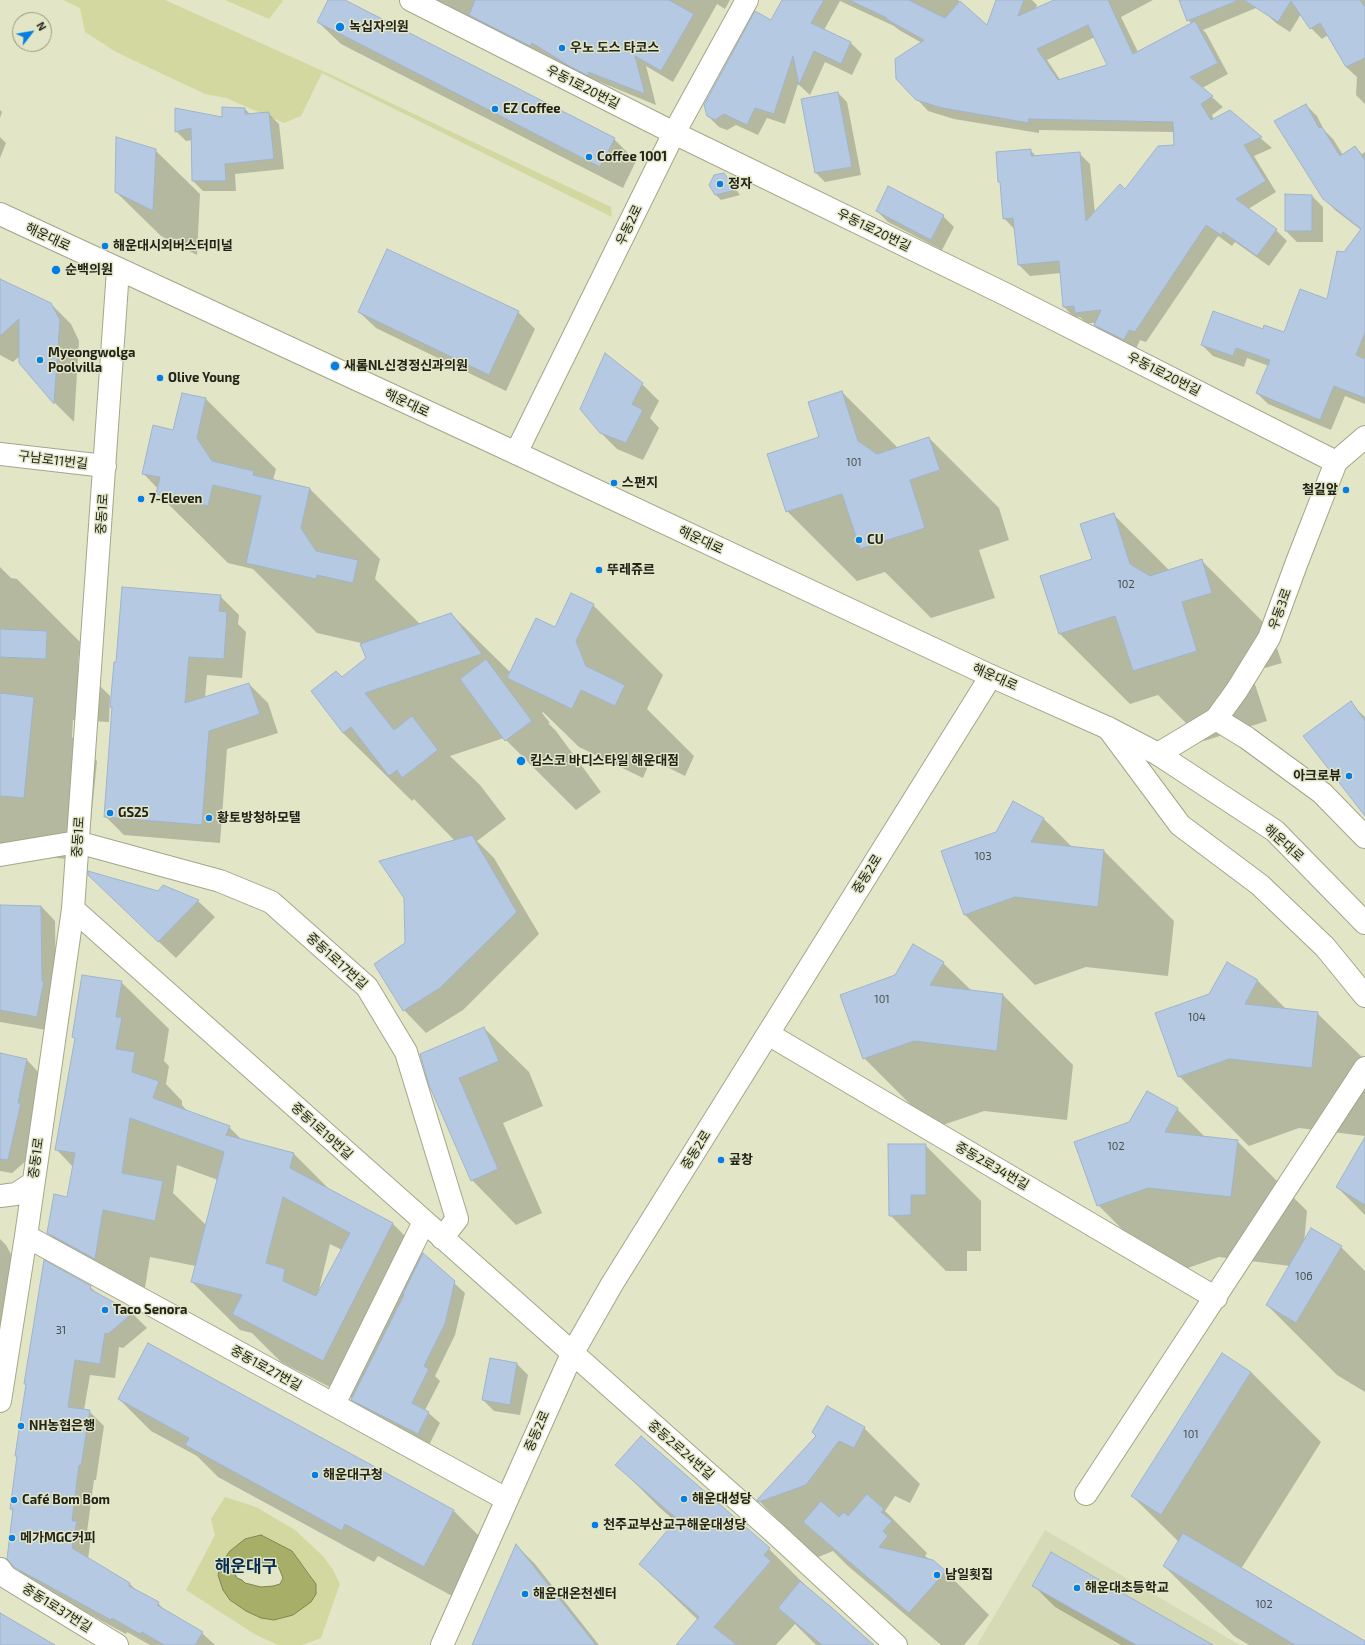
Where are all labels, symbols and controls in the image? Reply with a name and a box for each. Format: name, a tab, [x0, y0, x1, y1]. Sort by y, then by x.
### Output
north arrow	[12, 12, 52, 52]
text: N	[34, 19, 49, 33]
place label: 녹십자의원	[349, 19, 409, 35]
marker: 녹십자의원	[334, 21, 346, 33]
place label: 우노 도스 타코스	[570, 40, 659, 56]
marker: 우노 도스 타코스	[557, 43, 567, 53]
street label: 우동1로20번길	[544, 62, 622, 112]
place label: EZ Coffee	[503, 101, 561, 117]
marker: EZ Coffee	[490, 104, 500, 114]
place label: Coffee 1001	[597, 149, 667, 165]
marker: Coffee 1001	[584, 152, 594, 162]
place label: 정자	[728, 176, 752, 192]
marker: 정자	[715, 179, 725, 189]
street label: 우동2로	[613, 202, 645, 248]
street label: 우동1로20번길	[835, 205, 913, 255]
street label: 해운대로	[23, 220, 73, 254]
place label: 해운대시외버스터미널	[113, 238, 233, 254]
marker: 해운대시외버스터미널	[100, 241, 110, 251]
place label: 순백의원	[65, 262, 113, 278]
marker: 순백의원	[50, 264, 62, 276]
place label: Myeongwolga Poolvilla	[48, 345, 135, 376]
street label: 우동1로20번길	[1125, 349, 1203, 399]
marker: Myeongwolga Poolvilla	[35, 355, 45, 365]
place label: 새롬NL신경정신과의원	[344, 358, 468, 374]
marker: 새롬NL신경정신과의원	[329, 360, 341, 372]
place label: Olive Young	[168, 370, 240, 386]
marker: Olive Young	[155, 373, 165, 383]
street label: 해운대로	[382, 386, 432, 420]
street label: 구남로11번길	[17, 448, 89, 472]
house number: 101	[846, 455, 862, 469]
place label: 스펀지	[622, 475, 658, 491]
marker: 스펀지	[609, 478, 619, 488]
place label: 철길앞	[1302, 482, 1338, 498]
marker: 철길앞	[1341, 485, 1351, 495]
place label: 7-Eleven	[149, 491, 202, 507]
street label: 중동1로	[93, 493, 111, 535]
marker: 7-Eleven	[136, 494, 146, 504]
street label: 해운대로	[676, 523, 726, 557]
place label: CU	[867, 532, 884, 548]
marker: CU	[854, 535, 864, 545]
place label: 뚜레쥬르	[607, 562, 655, 578]
marker: 뚜레쥬르	[594, 565, 604, 575]
house number: 102	[1117, 577, 1135, 591]
street label: 우동3로	[1265, 586, 1295, 632]
street label: 해운대로	[970, 660, 1020, 694]
place label: 킴스코 바디스타일 해운대점	[530, 753, 679, 769]
marker: 킴스코 바디스타일 해운대점	[515, 755, 527, 767]
place label: 아크로뷰	[1293, 768, 1341, 784]
marker: 아크로뷰	[1344, 771, 1354, 781]
place label: GS25	[118, 805, 149, 821]
marker: GS25	[105, 808, 115, 818]
place label: 황토방청하모텔	[217, 810, 301, 826]
marker: 황토방청하모텔	[204, 813, 214, 823]
street label: 중동1로	[69, 816, 87, 858]
street label: 해운대로	[1261, 821, 1307, 865]
house number: 103	[974, 849, 992, 863]
street label: 중동2로	[849, 852, 885, 896]
street label: 중동1로17번길	[303, 930, 371, 992]
house number: 101	[874, 992, 890, 1006]
house number: 104	[1188, 1010, 1206, 1024]
street label: 중동1로19번길	[288, 1099, 356, 1163]
street label: 중동2로	[678, 1128, 714, 1172]
street label: 중동1로	[25, 1137, 47, 1179]
street label: 중동2로34번길	[952, 1139, 1032, 1193]
house number: 102	[1107, 1139, 1125, 1153]
place label: 곺창	[729, 1152, 753, 1168]
marker: 곺창	[716, 1155, 726, 1165]
house number: 106	[1295, 1269, 1313, 1283]
place label: Taco Senora	[113, 1302, 187, 1318]
marker: Taco Senora	[100, 1305, 110, 1315]
house number: 31	[56, 1323, 66, 1337]
street label: 중동1로27번길	[228, 1342, 304, 1394]
street label: 중동2로	[521, 1408, 553, 1454]
street label: 중동2로24번길	[645, 1417, 717, 1483]
place label: NH농협은행	[29, 1418, 95, 1434]
marker: NH농협은행	[16, 1421, 26, 1431]
house number: 101	[1183, 1427, 1199, 1441]
place label: 해운대구청	[323, 1467, 383, 1483]
marker: 해운대구청	[310, 1470, 320, 1480]
place label: 해운대성당	[692, 1491, 752, 1507]
place label: Café Bom Bom	[22, 1492, 110, 1508]
marker: 해운대성당	[679, 1494, 689, 1504]
marker: Café Bom Bom	[9, 1495, 19, 1505]
place label: 천주교부산교구해운대성당	[603, 1517, 747, 1533]
marker: 천주교부산교구해운대성당	[590, 1520, 600, 1530]
place label: 메가MGC커피	[20, 1530, 96, 1546]
marker: 메가MGC커피	[7, 1533, 17, 1543]
district label: 해운대구	[215, 1556, 277, 1576]
place label: 남일횟집	[945, 1567, 993, 1583]
marker: 남일횟집	[932, 1570, 942, 1580]
street label: 중동1로37번길	[19, 1580, 95, 1636]
place label: 해운대초등학교	[1085, 1580, 1169, 1596]
marker: 해운대초등학교	[1072, 1583, 1082, 1593]
place label: 해운대온천센터	[533, 1586, 617, 1602]
marker: 해운대온천센터	[520, 1589, 530, 1599]
house number: 102	[1255, 1597, 1273, 1611]

